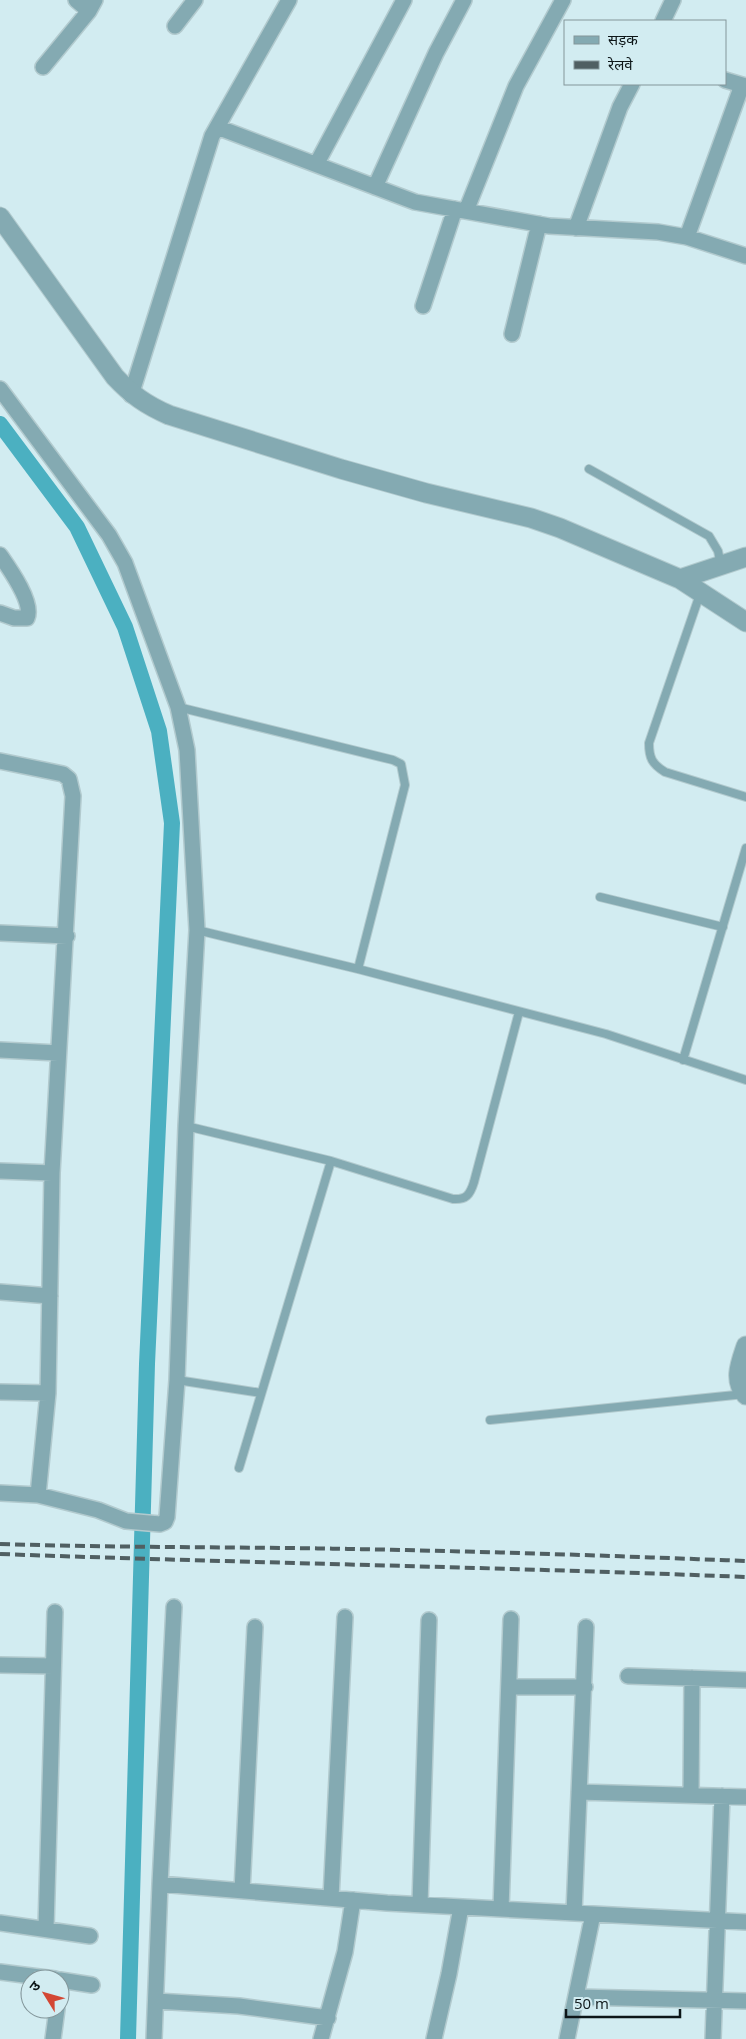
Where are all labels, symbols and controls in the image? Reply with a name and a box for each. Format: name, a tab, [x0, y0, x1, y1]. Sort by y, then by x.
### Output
legend	[564, 20, 726, 85]
text: सड़क	[608, 29, 638, 49]
text: रेलवे	[607, 54, 633, 74]
north arrow	[20, 1969, 70, 2019]
text: उ	[24, 1976, 45, 1995]
scale bar	[566, 1986, 680, 2018]
text: 50 m	[574, 1993, 609, 2013]

